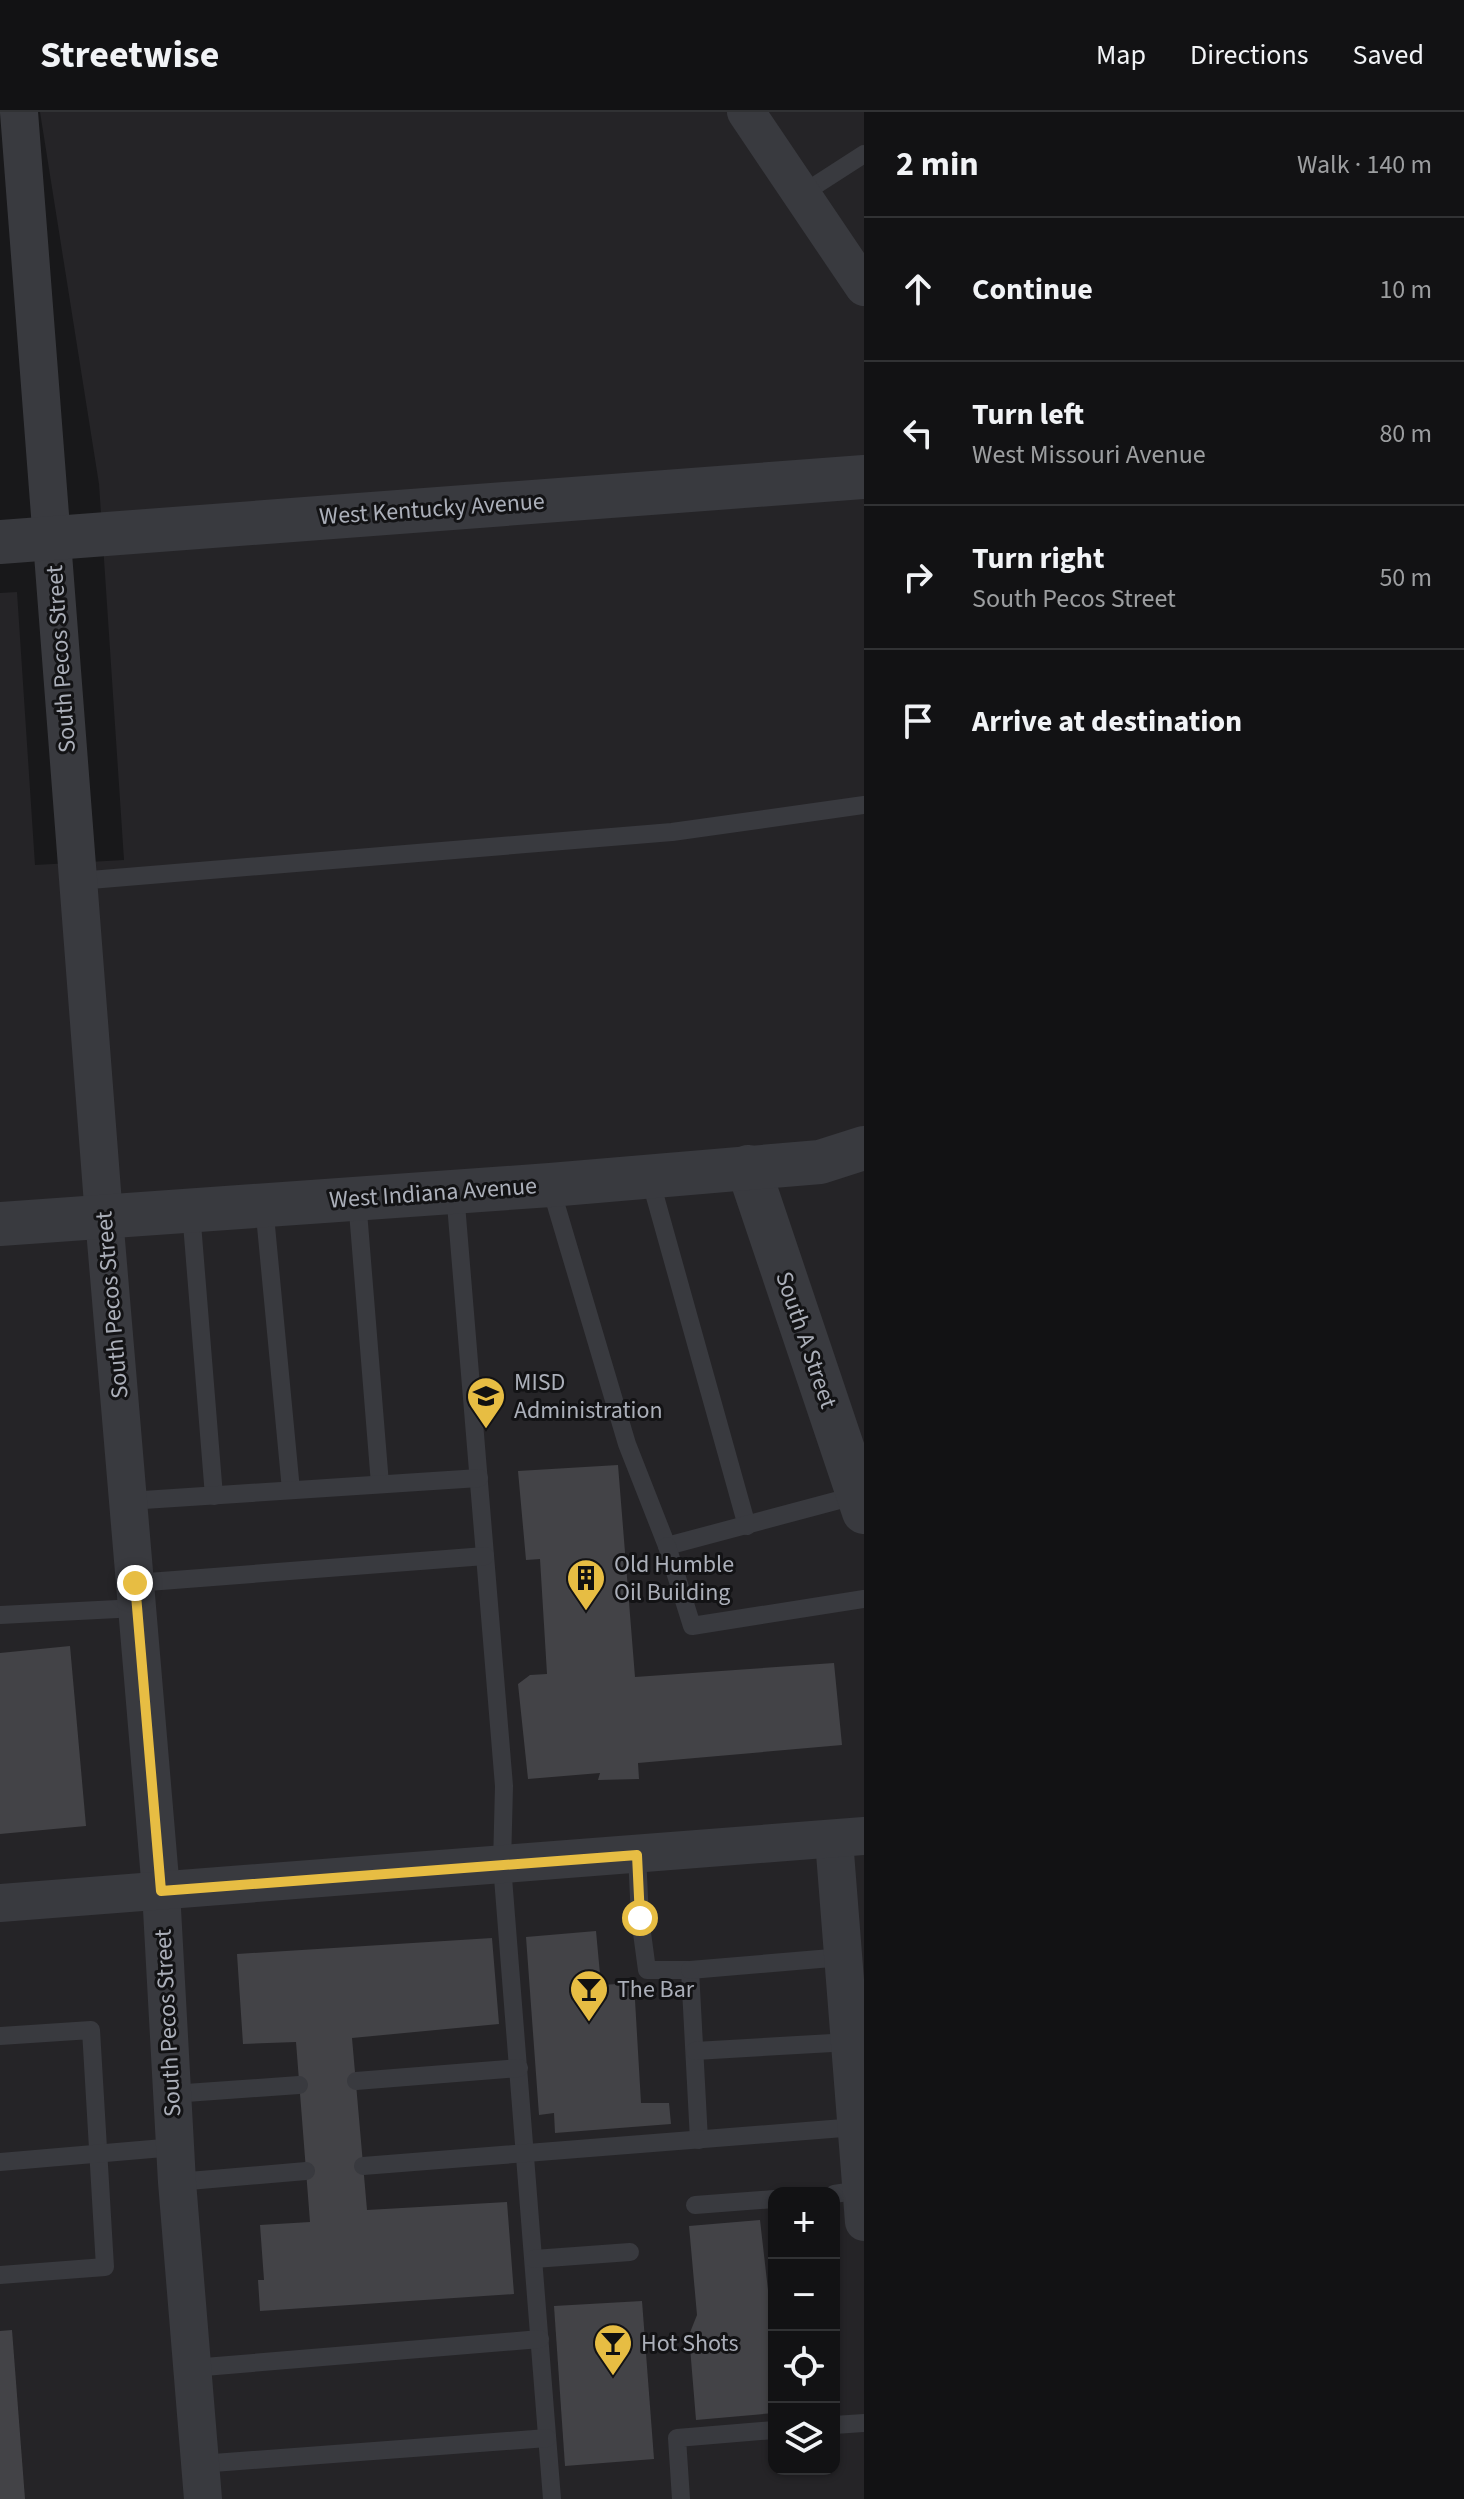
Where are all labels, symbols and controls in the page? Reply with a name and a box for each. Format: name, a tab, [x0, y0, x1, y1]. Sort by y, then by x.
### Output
text: Streetwise	[40, 28, 219, 82]
text: Map	[1096, 35, 1146, 75]
text: Directions	[1190, 35, 1309, 75]
text: Saved	[1353, 35, 1424, 75]
text: 2 min	[896, 140, 979, 189]
text: Walk · 140 m	[1297, 146, 1432, 183]
icon: ahead	[896, 267, 940, 311]
text: Continue	[972, 268, 1093, 311]
text: 10 m	[1379, 271, 1432, 308]
text: Turn left	[972, 393, 1084, 436]
icon: left	[896, 411, 940, 455]
text: 80 m	[1379, 415, 1432, 452]
text: West Missouri Avenue	[972, 436, 1206, 473]
street label: West Kentucky Avenue	[318, 484, 546, 534]
text: Turn right	[972, 537, 1104, 580]
icon: right	[896, 555, 940, 599]
text: 50 m	[1379, 559, 1432, 596]
street label: South Pecos Street	[37, 564, 85, 754]
text: South Pecos Street	[972, 580, 1176, 617]
icon: arrive	[896, 699, 940, 743]
text: Arrive at destination	[972, 700, 1242, 743]
street label: West Indiana Avenue	[328, 1168, 538, 1218]
street label: South Pecos Street	[86, 1210, 138, 1400]
street label: South A Street	[766, 1267, 846, 1413]
place label: MISD Administration	[514, 1365, 663, 1428]
school or university icon: MISD Administration	[465, 1375, 507, 1430]
place label: Old Humble Oil Building	[614, 1547, 734, 1610]
building icon: Old Humble Oil Building	[565, 1557, 607, 1612]
route end	[117, 1565, 153, 1601]
route start	[622, 1900, 658, 1936]
street label: South Pecos Street	[146, 1928, 190, 2118]
bar icon: The Bar	[568, 1968, 610, 2023]
place label: The Bar	[617, 1972, 695, 2007]
map controls	[768, 2187, 840, 2475]
button: +	[768, 2187, 840, 2259]
button: −	[768, 2259, 840, 2331]
bar icon: Hot Shots	[592, 2322, 634, 2377]
place label: Hot Shots	[641, 2326, 739, 2361]
button: locate	[768, 2331, 840, 2403]
button: layers	[768, 2403, 840, 2475]

